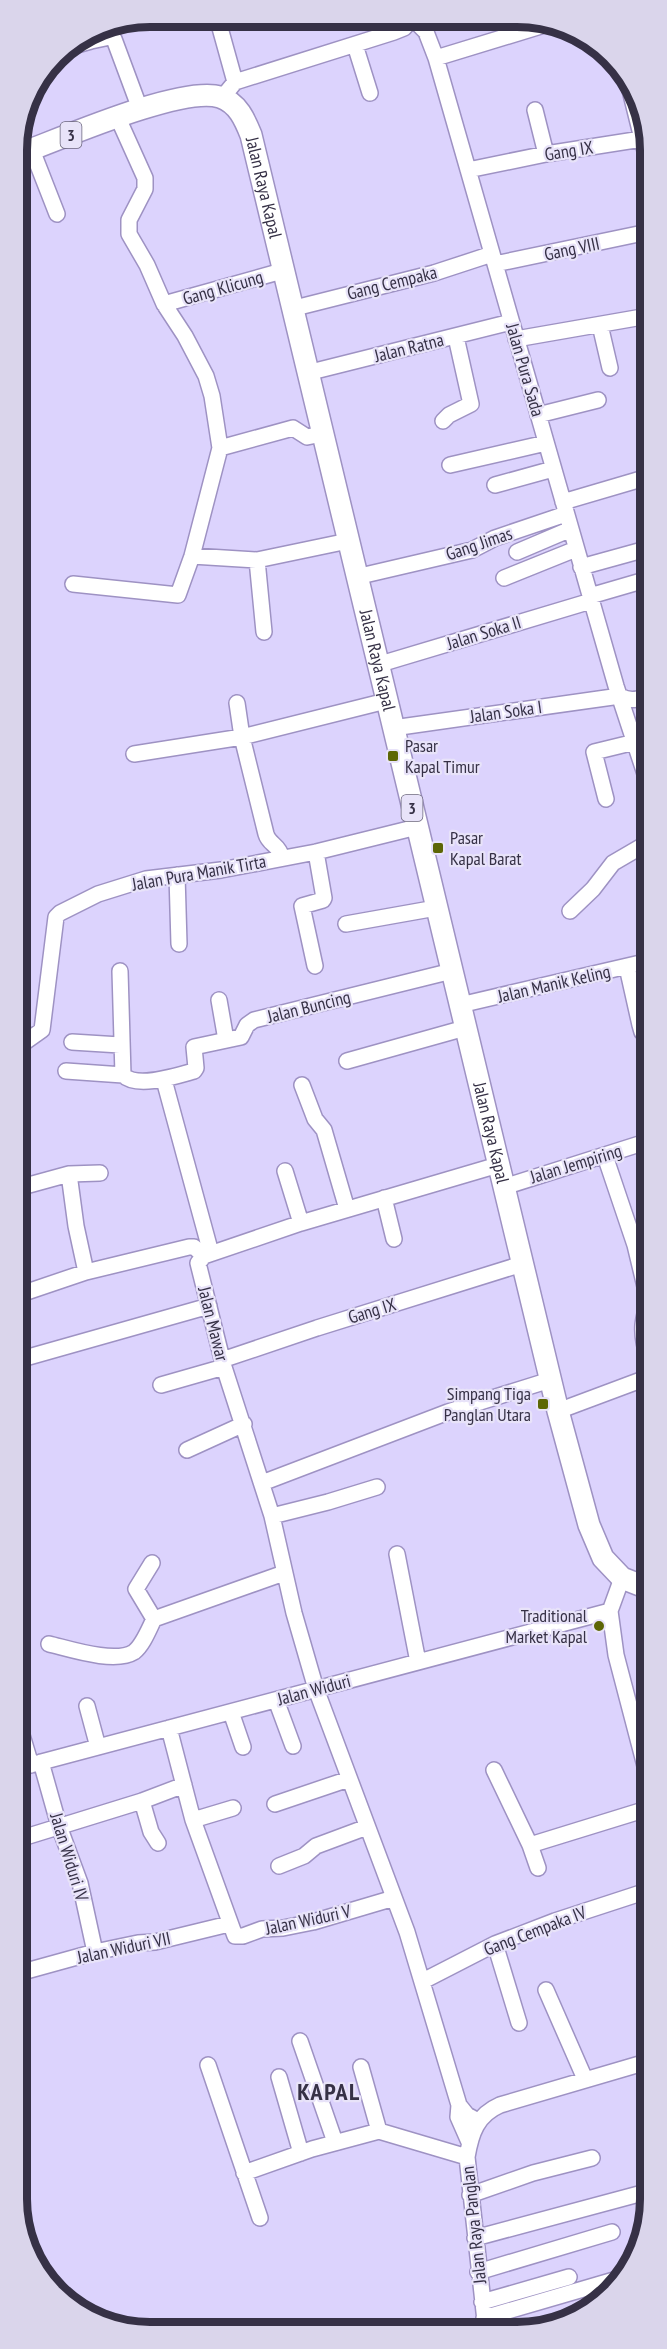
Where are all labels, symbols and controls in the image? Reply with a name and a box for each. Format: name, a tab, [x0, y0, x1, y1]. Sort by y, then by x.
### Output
road number: 3	[60, 122, 82, 148]
street label: Jalan Raya Kapal	[241, 134, 288, 241]
street label: Gang IX	[543, 135, 595, 166]
street label: Gang VIII	[542, 231, 602, 266]
street label: Gang Cempaka	[345, 260, 439, 305]
street label: Gang Klicung	[180, 265, 266, 310]
street label: Jalan Pura Sada	[501, 320, 550, 419]
street label: Jalan Ratna	[371, 328, 446, 367]
street label: Gang Jimas	[443, 521, 515, 566]
street label: Jalan Raya Kapal	[354, 606, 401, 714]
street label: Jalan Soka II	[443, 610, 524, 655]
street label: Jalan Soka I	[468, 695, 543, 728]
place label: Pasar Kapal Timur	[405, 734, 480, 778]
marker: Pasar Kapal Timur	[386, 749, 400, 763]
road number: 3	[402, 795, 422, 821]
place label: Pasar Kapal Barat	[450, 826, 522, 870]
marker: Pasar Kapal Barat	[431, 841, 445, 855]
street label: Jalan Pura Manik Tirta	[129, 849, 268, 896]
street label: Jalan Manik Keling	[494, 959, 612, 1008]
street label: Jalan Buncing	[264, 985, 353, 1028]
street label: Jalan Raya Kapal	[468, 1079, 515, 1186]
street label: Jalan Jempiring	[526, 1139, 624, 1189]
street label: Jalan Mawar	[193, 1283, 234, 1364]
street label: Gang IX	[345, 1292, 399, 1329]
place label: Simpang Tiga Panglan Utara	[444, 1382, 531, 1426]
marker: Simpang Tiga Panglan Utara	[536, 1397, 550, 1411]
place label: Traditional Market Kapal	[505, 1604, 588, 1648]
marker: Traditional Market Kapal	[592, 1619, 606, 1633]
street label: Jalan Widuri	[274, 1669, 353, 1711]
street label: Jalan Widuri IV	[45, 1809, 94, 1904]
street label: Jalan Widuri V	[262, 1899, 353, 1940]
street label: Gang Cempaka IV	[480, 1900, 590, 1961]
street label: Jalan Widuri VII	[74, 1926, 173, 1969]
district label: KAPAL	[297, 2076, 361, 2107]
street label: Jalan Raya Panglan	[456, 2165, 491, 2286]

